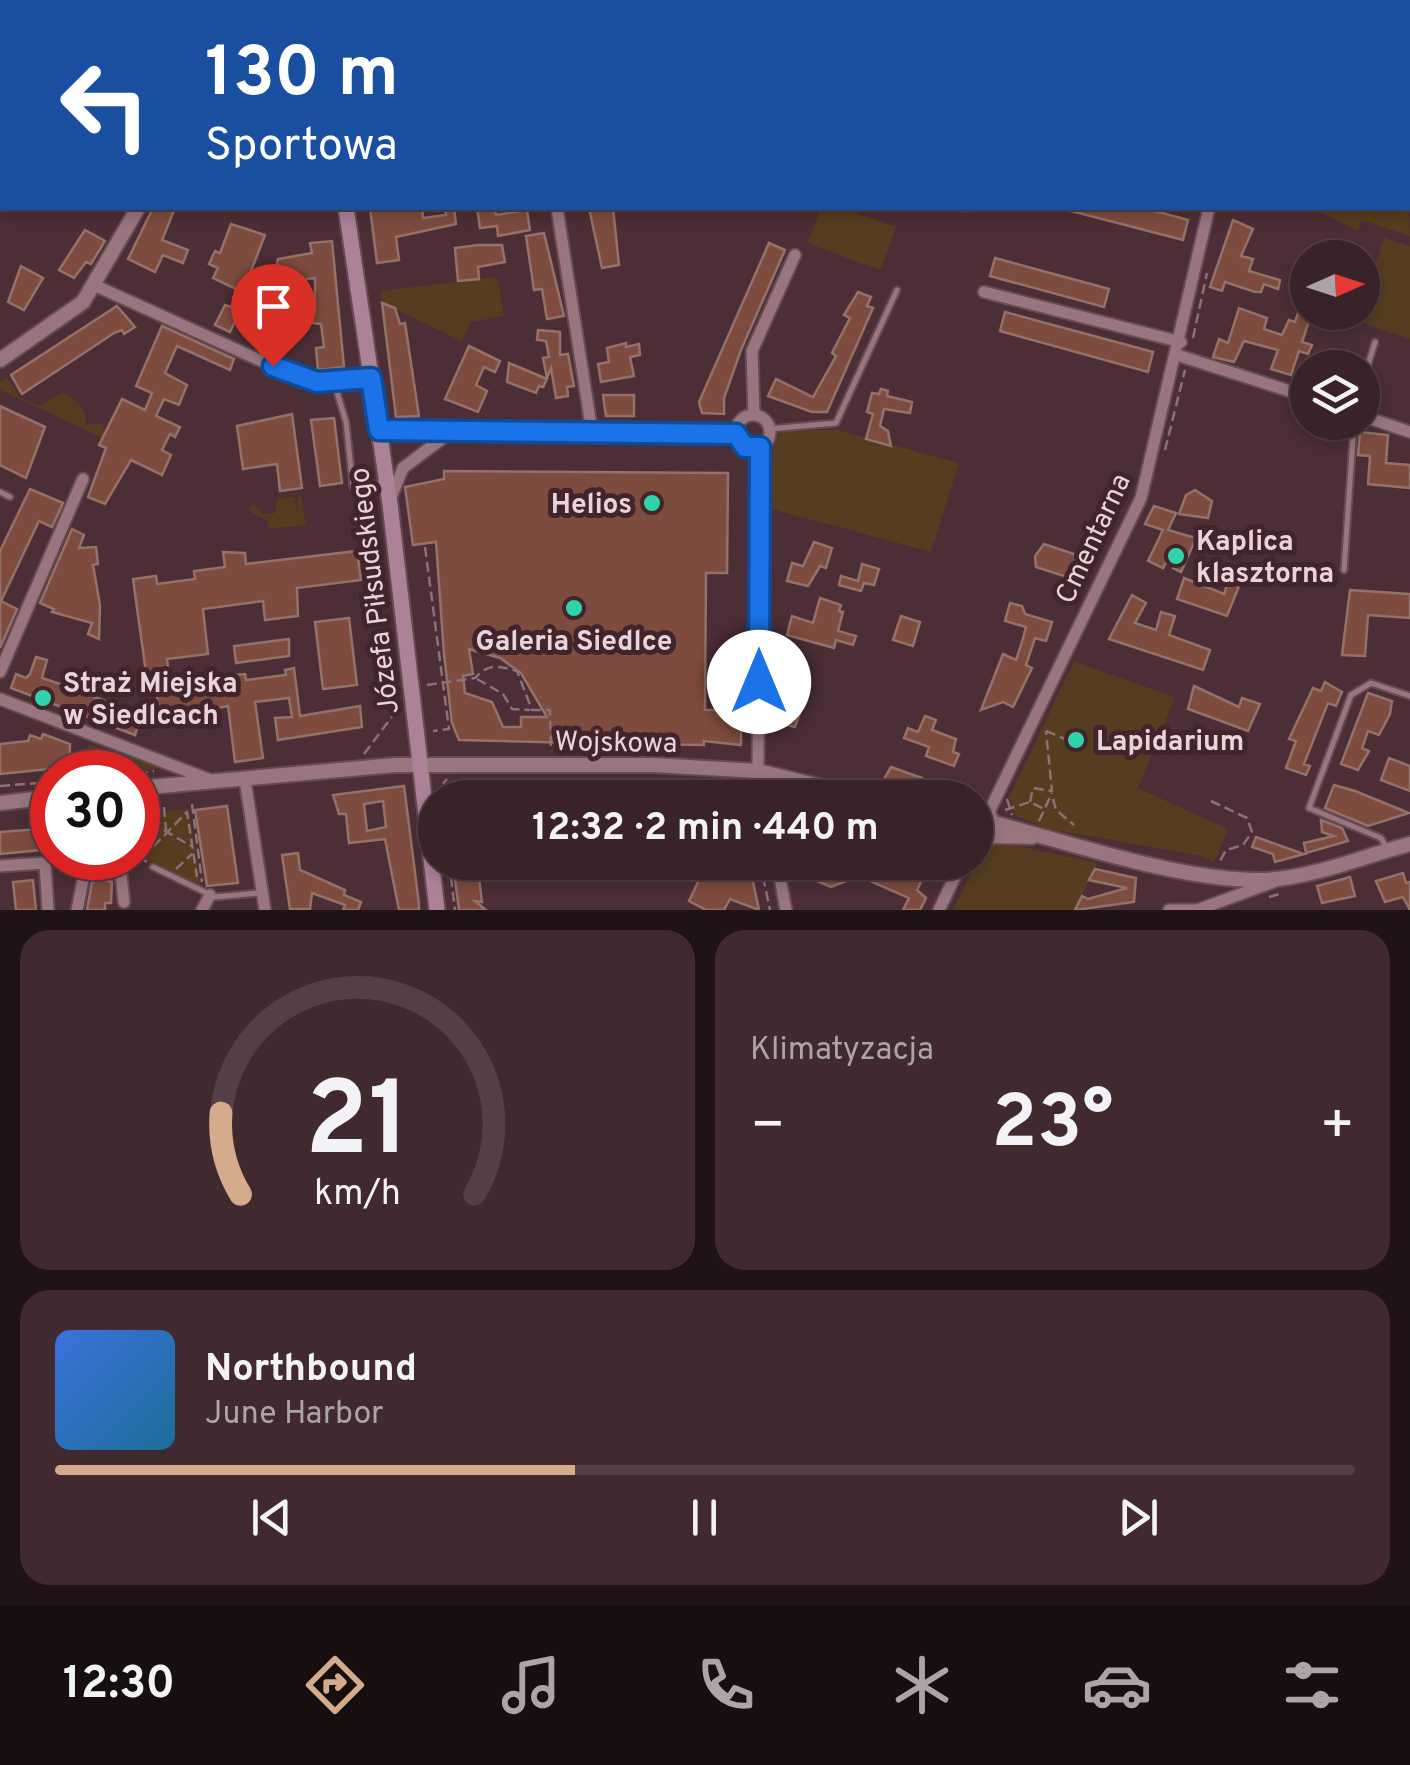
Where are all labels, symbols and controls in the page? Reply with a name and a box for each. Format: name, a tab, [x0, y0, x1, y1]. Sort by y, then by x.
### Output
text: 130 m	[205, 32, 399, 121]
icon: left	[40, 40, 170, 170]
text: Sportowa	[205, 119, 398, 176]
north arrow	[1290, 240, 1380, 330]
map controls	[1290, 240, 1380, 440]
pin	[231, 264, 316, 367]
icon: arrive	[246, 279, 301, 334]
button: layers	[1290, 350, 1380, 440]
street label: Józefa Piłsudskiego	[343, 465, 409, 716]
street label: Cmentarna	[1049, 468, 1141, 610]
place label: Helios	[551, 488, 632, 524]
marker: Helios	[641, 492, 663, 514]
place label: Kaplica klasztorna	[1196, 525, 1334, 593]
marker: Kaplica klasztorna	[1165, 545, 1187, 567]
marker: Galeria Siedlce	[563, 597, 585, 619]
place label: Galeria Siedlce	[476, 625, 672, 661]
position arrow	[707, 630, 811, 734]
place label: Straż Miejska w Siedlcach	[63, 667, 238, 735]
marker: Straż Miejska w Siedlcach	[32, 687, 54, 709]
street label: Wojskowa	[554, 725, 678, 763]
place label: Lapidarium	[1096, 725, 1244, 761]
marker: Lapidarium	[1065, 729, 1087, 751]
speed limit sign: 30	[30, 750, 160, 880]
text: 12:32 · 2 min · 440 m	[532, 805, 879, 854]
text: Klimatyzacja	[750, 1031, 934, 1071]
text: 21	[305, 1060, 410, 1192]
text: 23°	[991, 1079, 1114, 1174]
text: −	[750, 1093, 785, 1163]
text: +	[1320, 1093, 1355, 1163]
text: km/h	[314, 1172, 401, 1218]
text: Northbound	[205, 1346, 417, 1395]
text: June Harbor	[205, 1395, 384, 1435]
icon: previous	[244, 1490, 299, 1545]
icon: pause	[677, 1490, 732, 1545]
icon: next	[1111, 1490, 1166, 1545]
icon: directions	[300, 1650, 370, 1720]
icon: music	[496, 1650, 566, 1720]
icon: phone	[691, 1650, 761, 1720]
icon: climate	[887, 1650, 957, 1720]
icon: car	[1082, 1650, 1152, 1720]
icon: filters	[1277, 1650, 1347, 1720]
text: 12:30	[63, 1657, 175, 1714]

